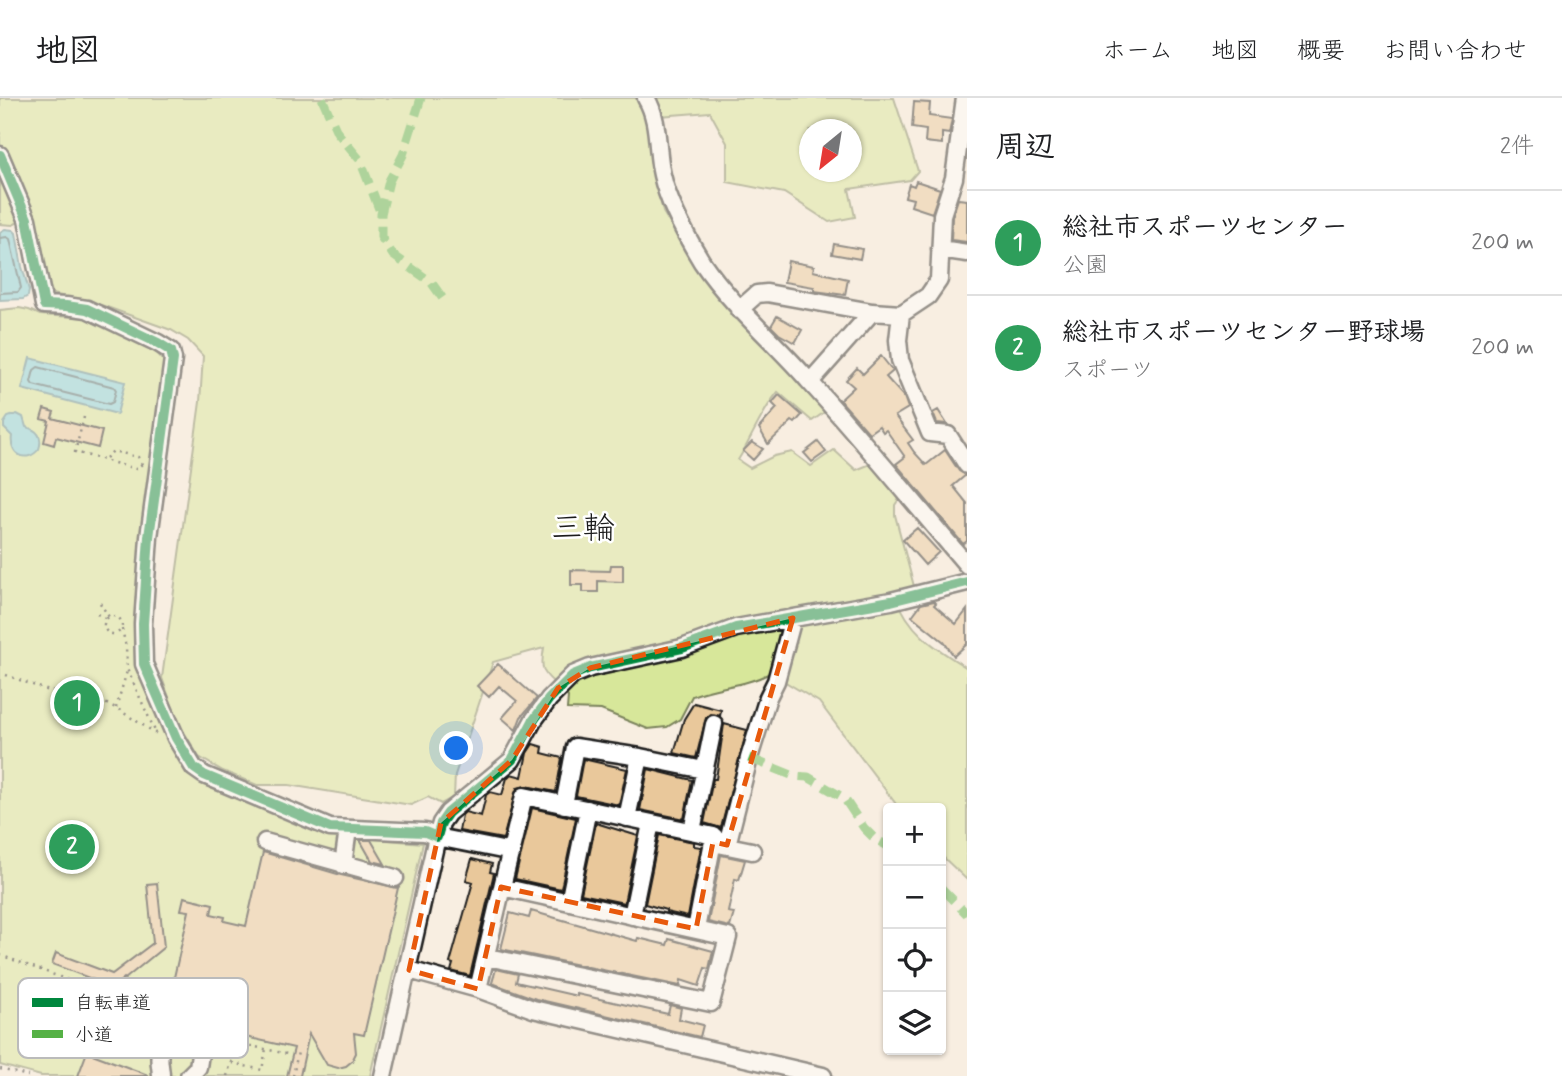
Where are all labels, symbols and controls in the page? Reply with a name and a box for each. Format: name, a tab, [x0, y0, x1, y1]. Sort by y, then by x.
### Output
text: 地図	[35, 30, 101, 74]
text: ホーム	[1102, 36, 1173, 67]
text: 地図	[1211, 36, 1259, 67]
text: 概要	[1297, 36, 1345, 67]
text: お問い合わせ	[1383, 36, 1527, 67]
north arrow	[799, 119, 862, 182]
text: 周辺	[995, 128, 1055, 167]
text: 2件	[1500, 132, 1534, 162]
text: 総社市スポーツセンター	[1062, 211, 1347, 245]
text: 1	[1013, 228, 1023, 258]
text: 200 m	[1471, 228, 1534, 258]
text: 公園	[1062, 251, 1108, 281]
text: 総社市スポーツセンター野球場	[1062, 316, 1425, 350]
text: 2	[1012, 333, 1024, 363]
text: 200 m	[1471, 333, 1534, 363]
text: スポーツ	[1062, 356, 1154, 386]
district label: 三輪	[551, 508, 615, 550]
pin: 1	[54, 677, 100, 729]
your location	[439, 731, 473, 765]
map controls	[883, 803, 946, 1055]
button: +	[883, 803, 946, 866]
pin: 2	[49, 821, 95, 873]
button: −	[883, 866, 946, 929]
button: locate	[883, 929, 946, 992]
legend	[18, 978, 248, 1058]
text: 自転車道	[75, 991, 151, 1016]
button: layers	[883, 992, 946, 1055]
text: 小道	[75, 1023, 113, 1048]

